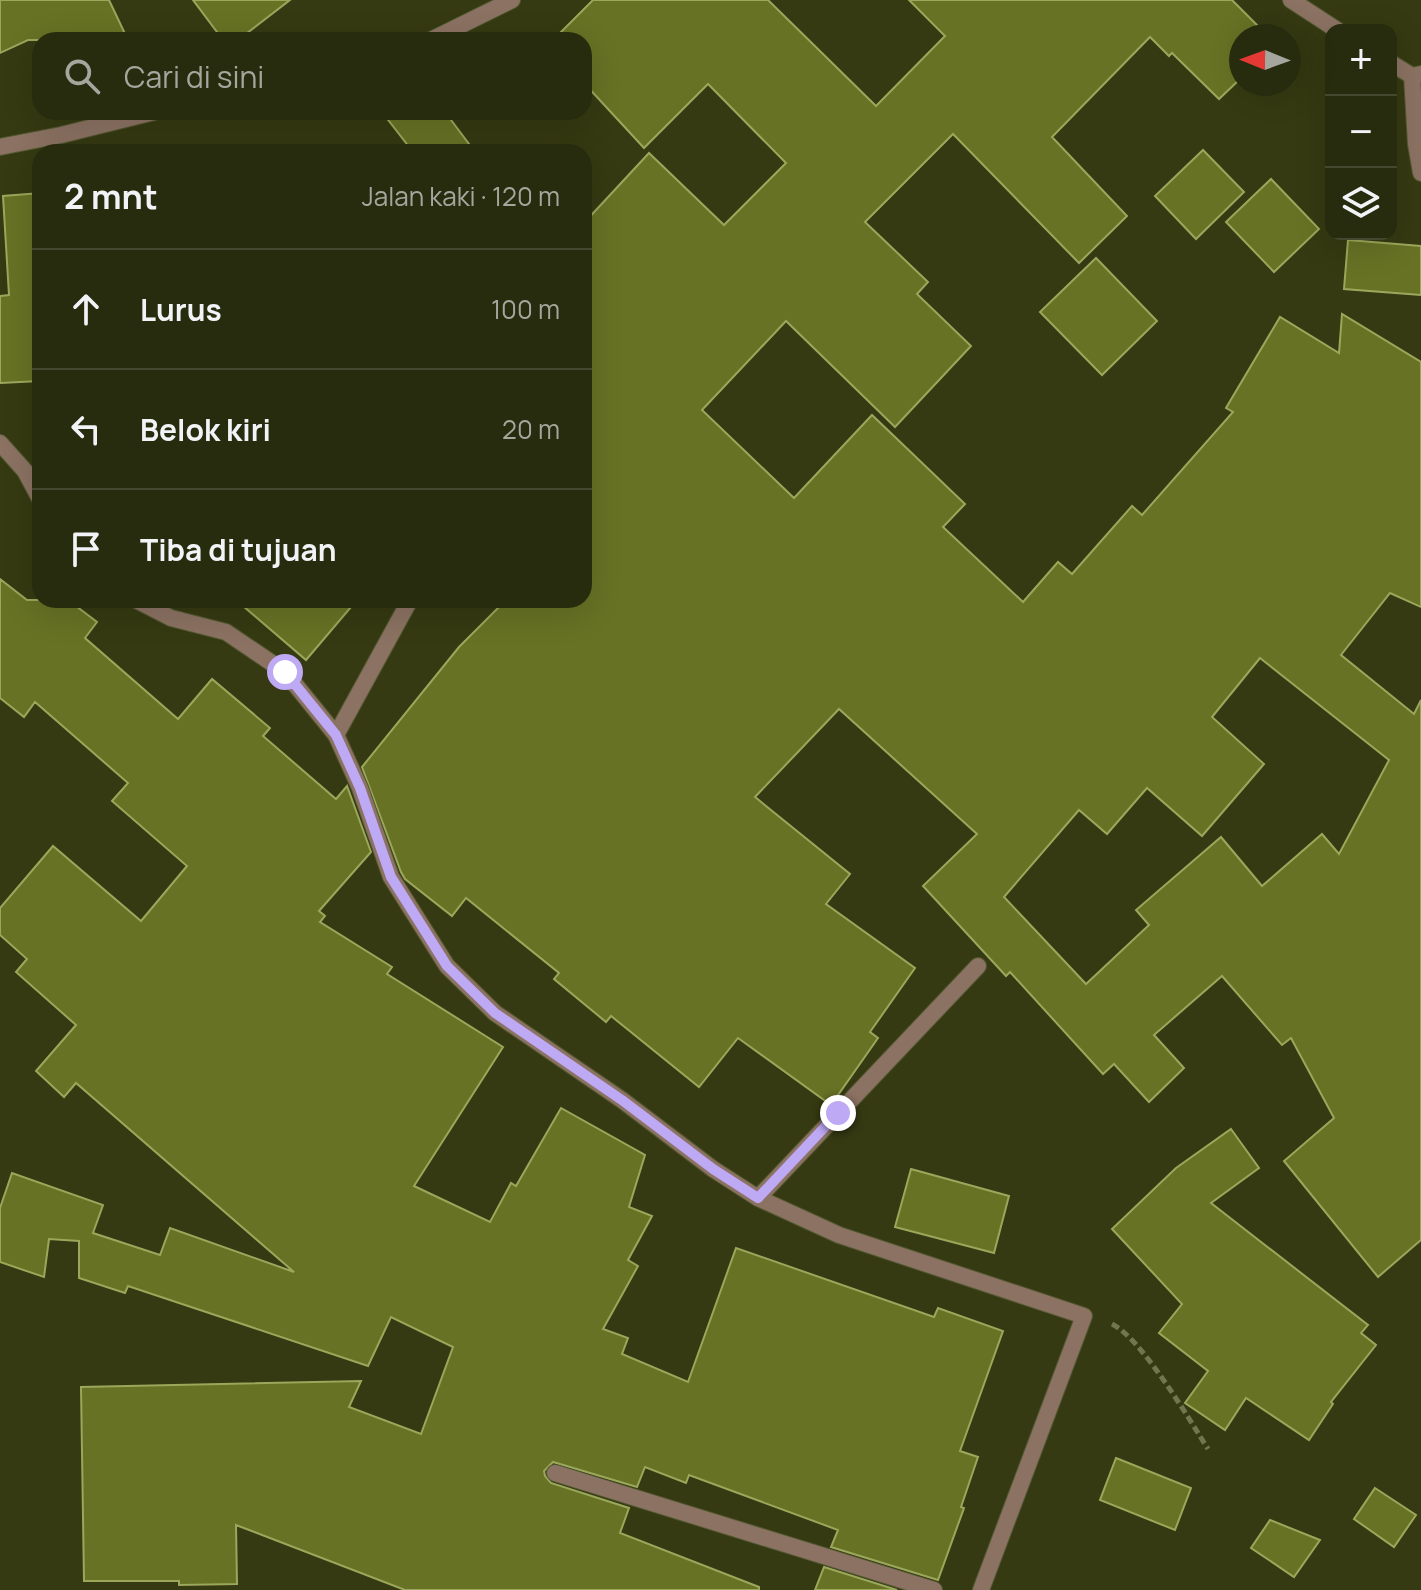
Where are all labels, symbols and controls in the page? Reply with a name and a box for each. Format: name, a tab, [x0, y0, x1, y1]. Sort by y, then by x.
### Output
north arrow	[1229, 24, 1301, 96]
map controls	[1325, 24, 1397, 240]
button: +	[1325, 24, 1397, 96]
search box	[32, 32, 592, 120]
icon: search	[60, 54, 104, 98]
text: Cari di sini	[124, 56, 264, 97]
button: −	[1325, 96, 1397, 168]
button: layers	[1325, 168, 1397, 240]
text: 2 mnt	[64, 173, 158, 219]
text: Jalan kaki · 120 m	[362, 178, 560, 214]
icon: ahead	[64, 287, 108, 331]
text: Lurus	[140, 289, 222, 330]
text: 100 m	[491, 291, 560, 327]
icon: left	[64, 407, 108, 451]
text: Belok kiri	[140, 409, 271, 450]
text: 20 m	[502, 411, 560, 447]
icon: arrive	[64, 527, 108, 571]
text: Tiba di tujuan	[140, 529, 337, 570]
route start	[267, 654, 303, 690]
route end	[820, 1095, 856, 1131]

